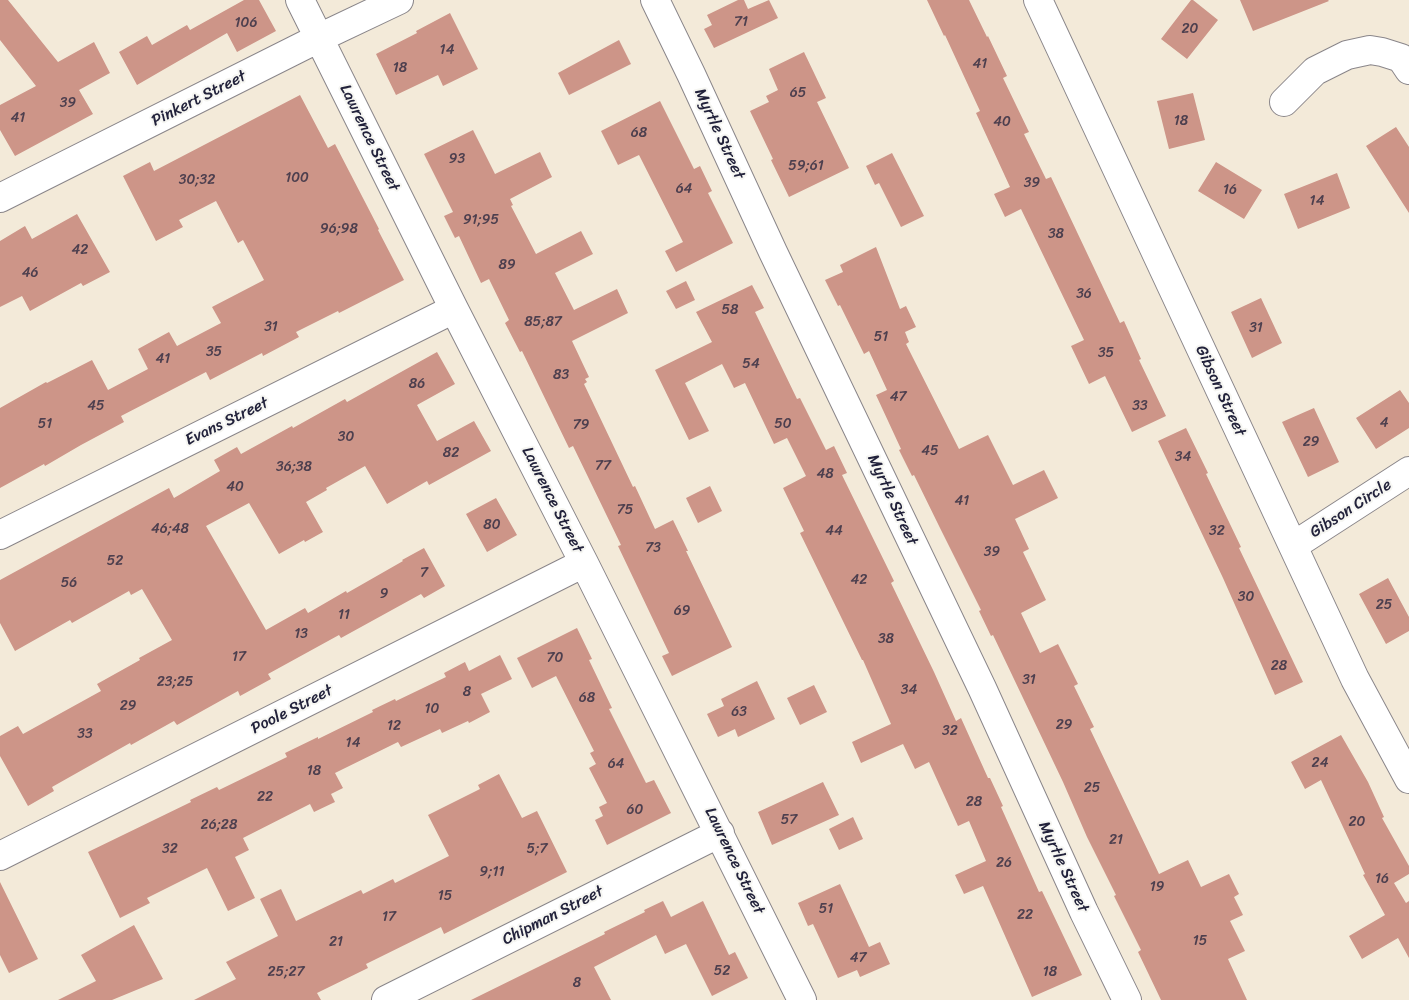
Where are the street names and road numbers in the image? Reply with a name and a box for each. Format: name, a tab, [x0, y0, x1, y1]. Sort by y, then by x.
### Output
street label: Pinkert Street	[148, 67, 250, 131]
street label: Lawrence Street	[335, 82, 403, 194]
street label: Myrtle Street	[690, 86, 748, 182]
street label: Gibson Street	[1191, 343, 1249, 439]
street label: Evans Street	[182, 394, 272, 450]
street label: Lawrence Street	[517, 444, 587, 556]
street label: Myrtle Street	[863, 452, 921, 548]
street label: Gibson Circle	[1307, 476, 1395, 542]
street label: Poole Street	[248, 681, 336, 739]
street label: Lawrence Street	[700, 805, 768, 917]
street label: Myrtle Street	[1034, 819, 1092, 915]
street label: Chipman Street	[499, 882, 607, 950]

